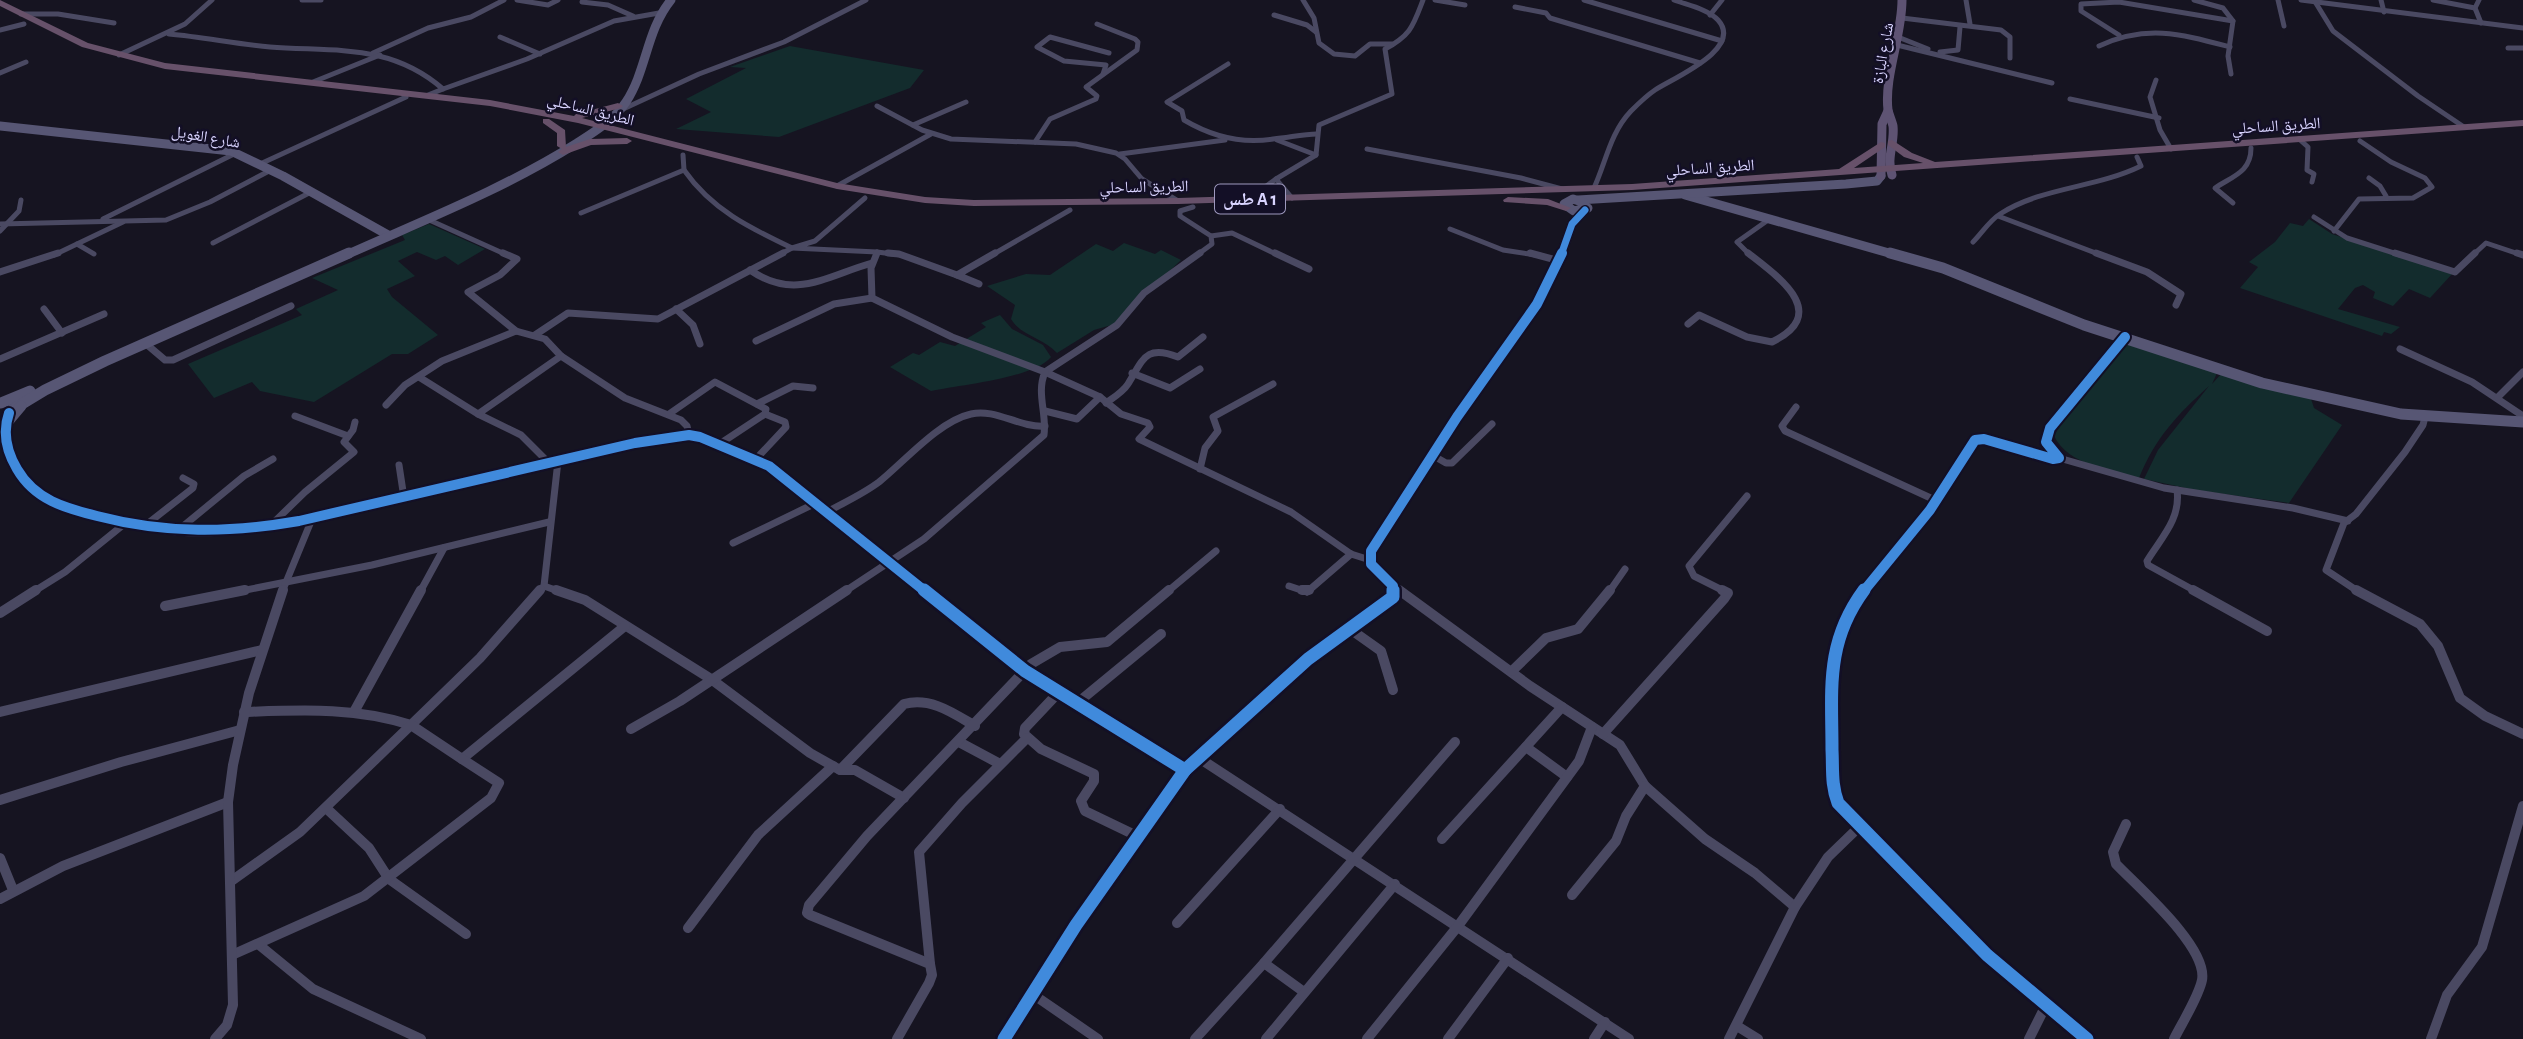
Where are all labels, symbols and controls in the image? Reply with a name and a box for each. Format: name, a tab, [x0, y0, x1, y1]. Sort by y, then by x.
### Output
street label: شارع البازة	[1870, 21, 1898, 85]
street label: الطريق الساحلي	[545, 91, 636, 132]
street label: الطريق الساحلي	[2231, 115, 2321, 141]
street label: شارع الغويل	[170, 123, 241, 153]
street label: الطريق الساحلي	[1665, 157, 1755, 183]
street label: الطريق الساحلي	[1099, 178, 1189, 200]
road number: طس A 1	[1215, 184, 1285, 214]

